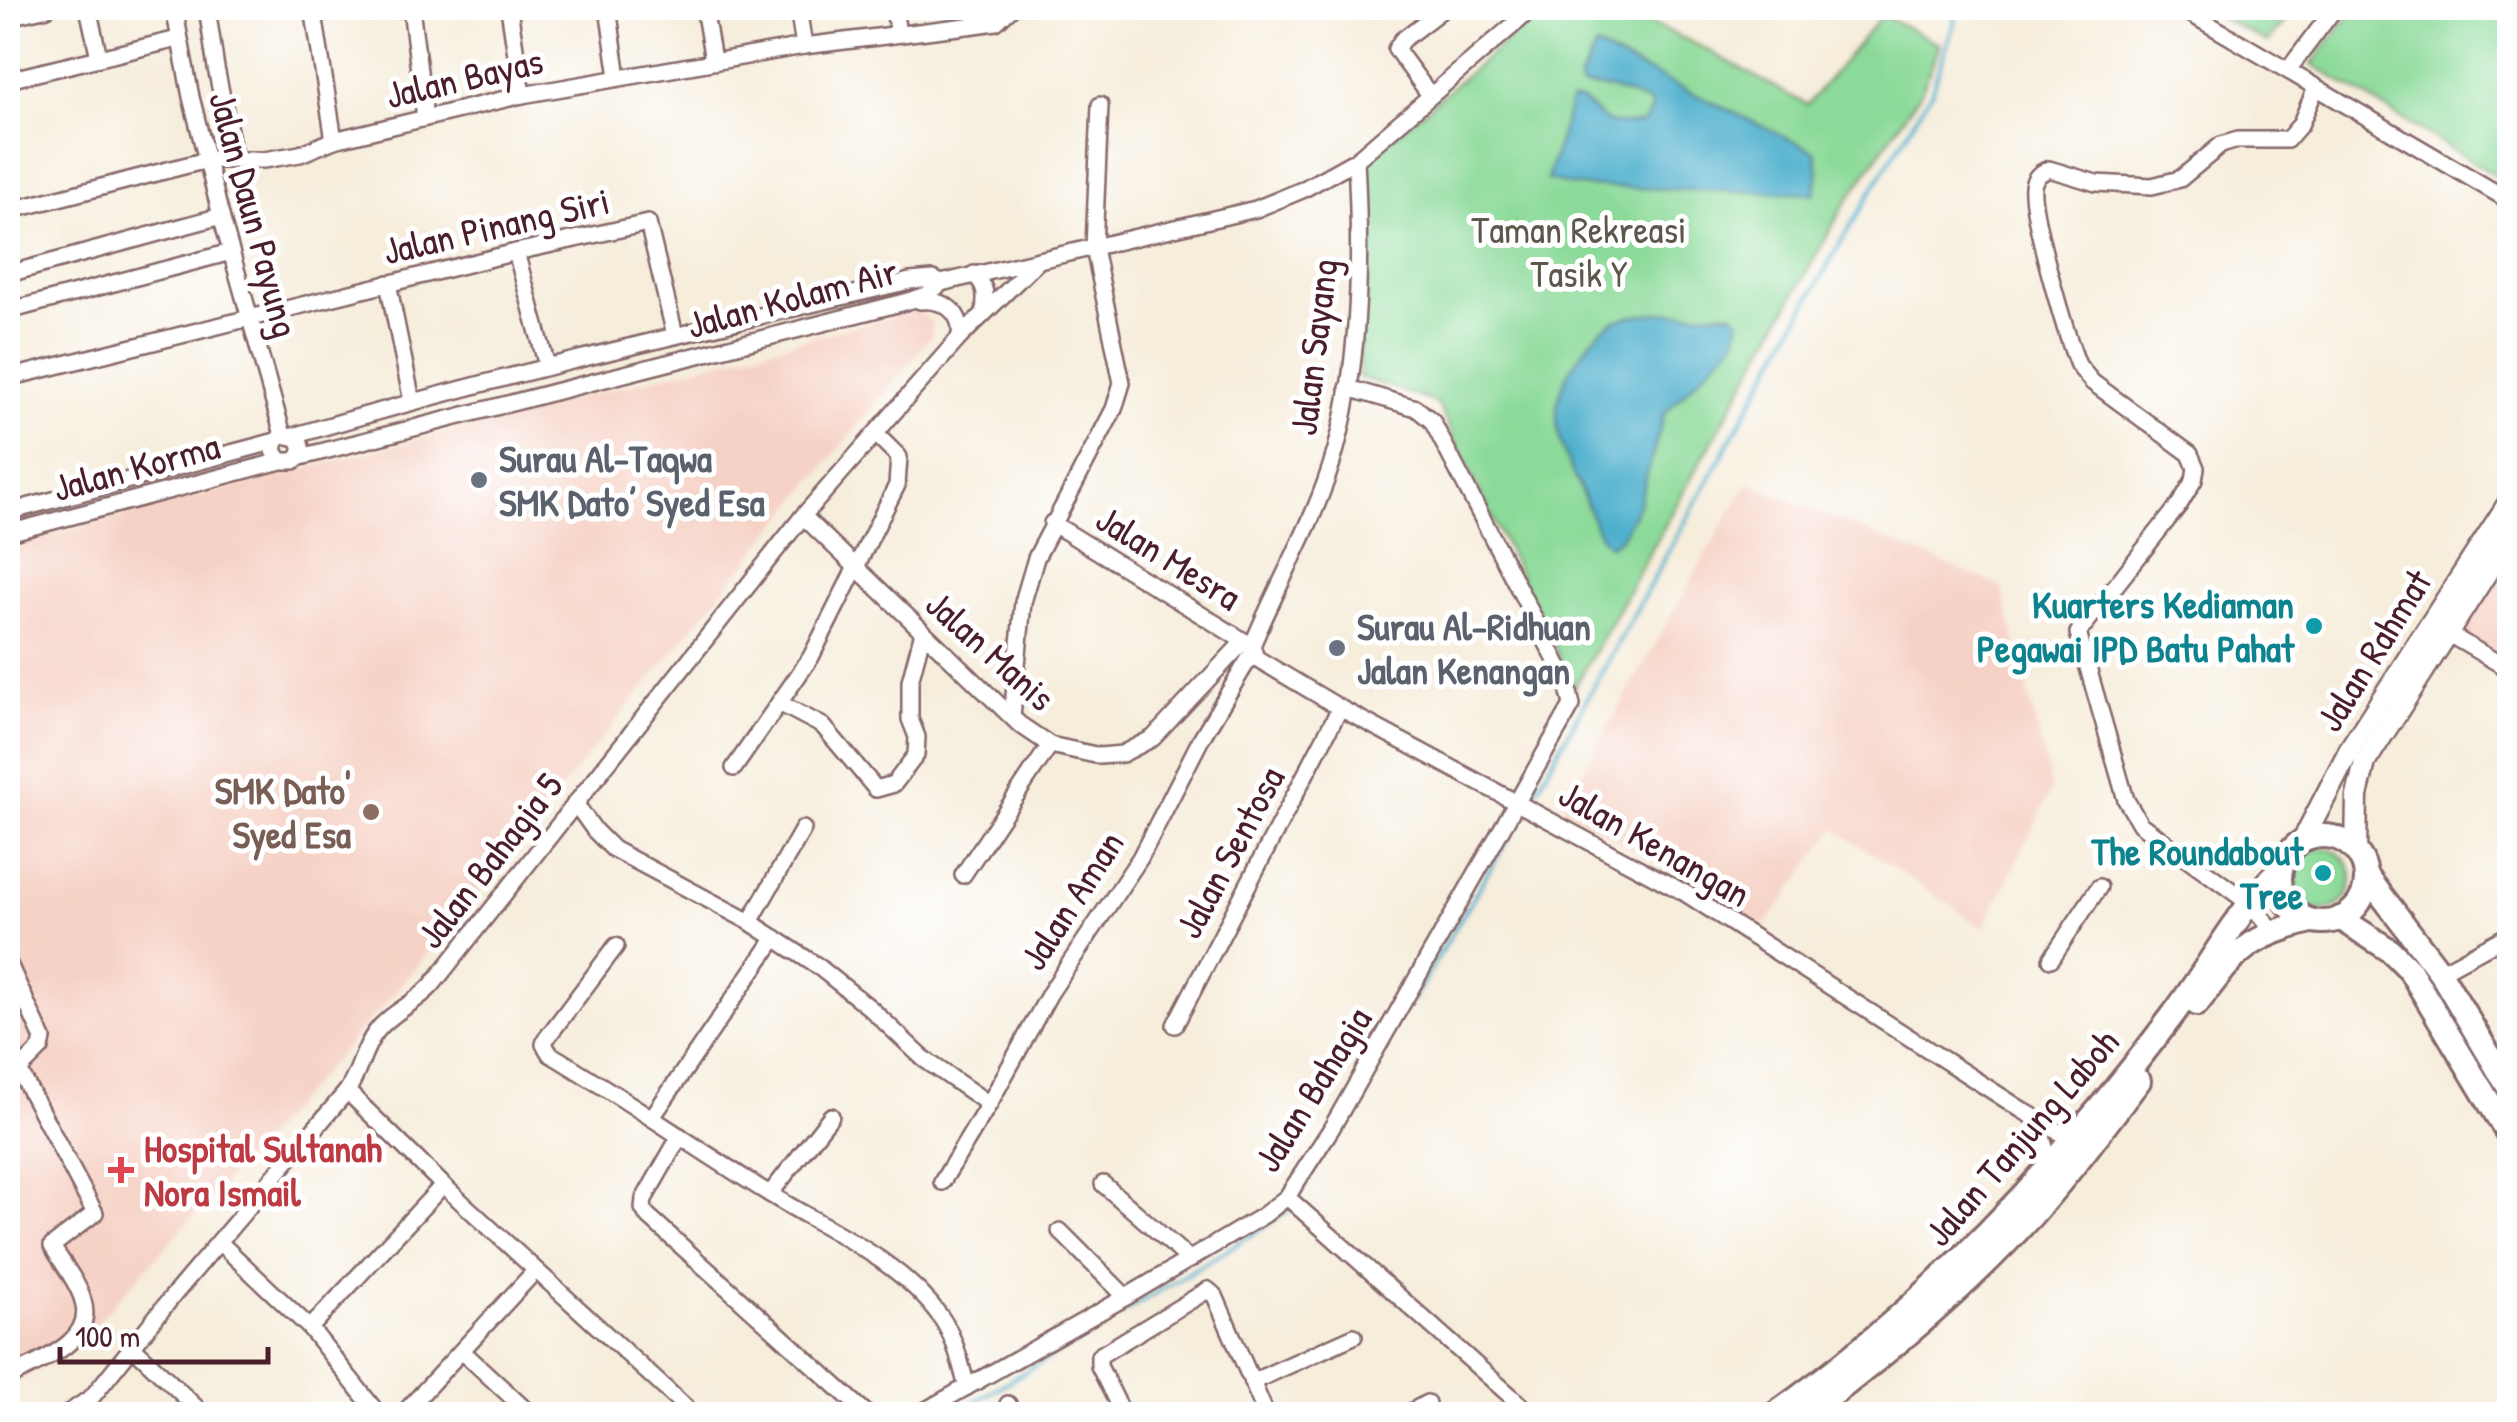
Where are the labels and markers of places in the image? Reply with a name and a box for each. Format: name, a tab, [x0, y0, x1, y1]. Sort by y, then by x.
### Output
place label: Surau Al-Taqwa SMK Dato’ Syed Esa	[499, 432, 765, 529]
marker: Surau Al-Taqwa SMK Dato’ Syed Esa	[468, 469, 490, 491]
place label: Kuarters Kediaman Pegawai IPD Batu Pahat	[1977, 578, 2296, 675]
place label: Surau Al-Ridhuan Jalan Kenangan	[1357, 600, 1591, 697]
marker: Kuarters Kediaman Pegawai IPD Batu Pahat	[2303, 615, 2325, 637]
marker: Surau Al-Ridhuan Jalan Kenangan	[1326, 637, 1348, 659]
place label: SMK Dato' Syed Esa	[215, 764, 351, 861]
marker: SMK Dato' Syed Esa	[360, 801, 382, 823]
place label: The Roundabout Tree	[2090, 825, 2305, 921]
marker: The Roundabout Tree	[2312, 862, 2334, 884]
place label: Hospital Sultanah Nora Ismail	[144, 1122, 382, 1218]
marker: Hospital Sultanah Nora Ismail	[108, 1157, 134, 1183]

